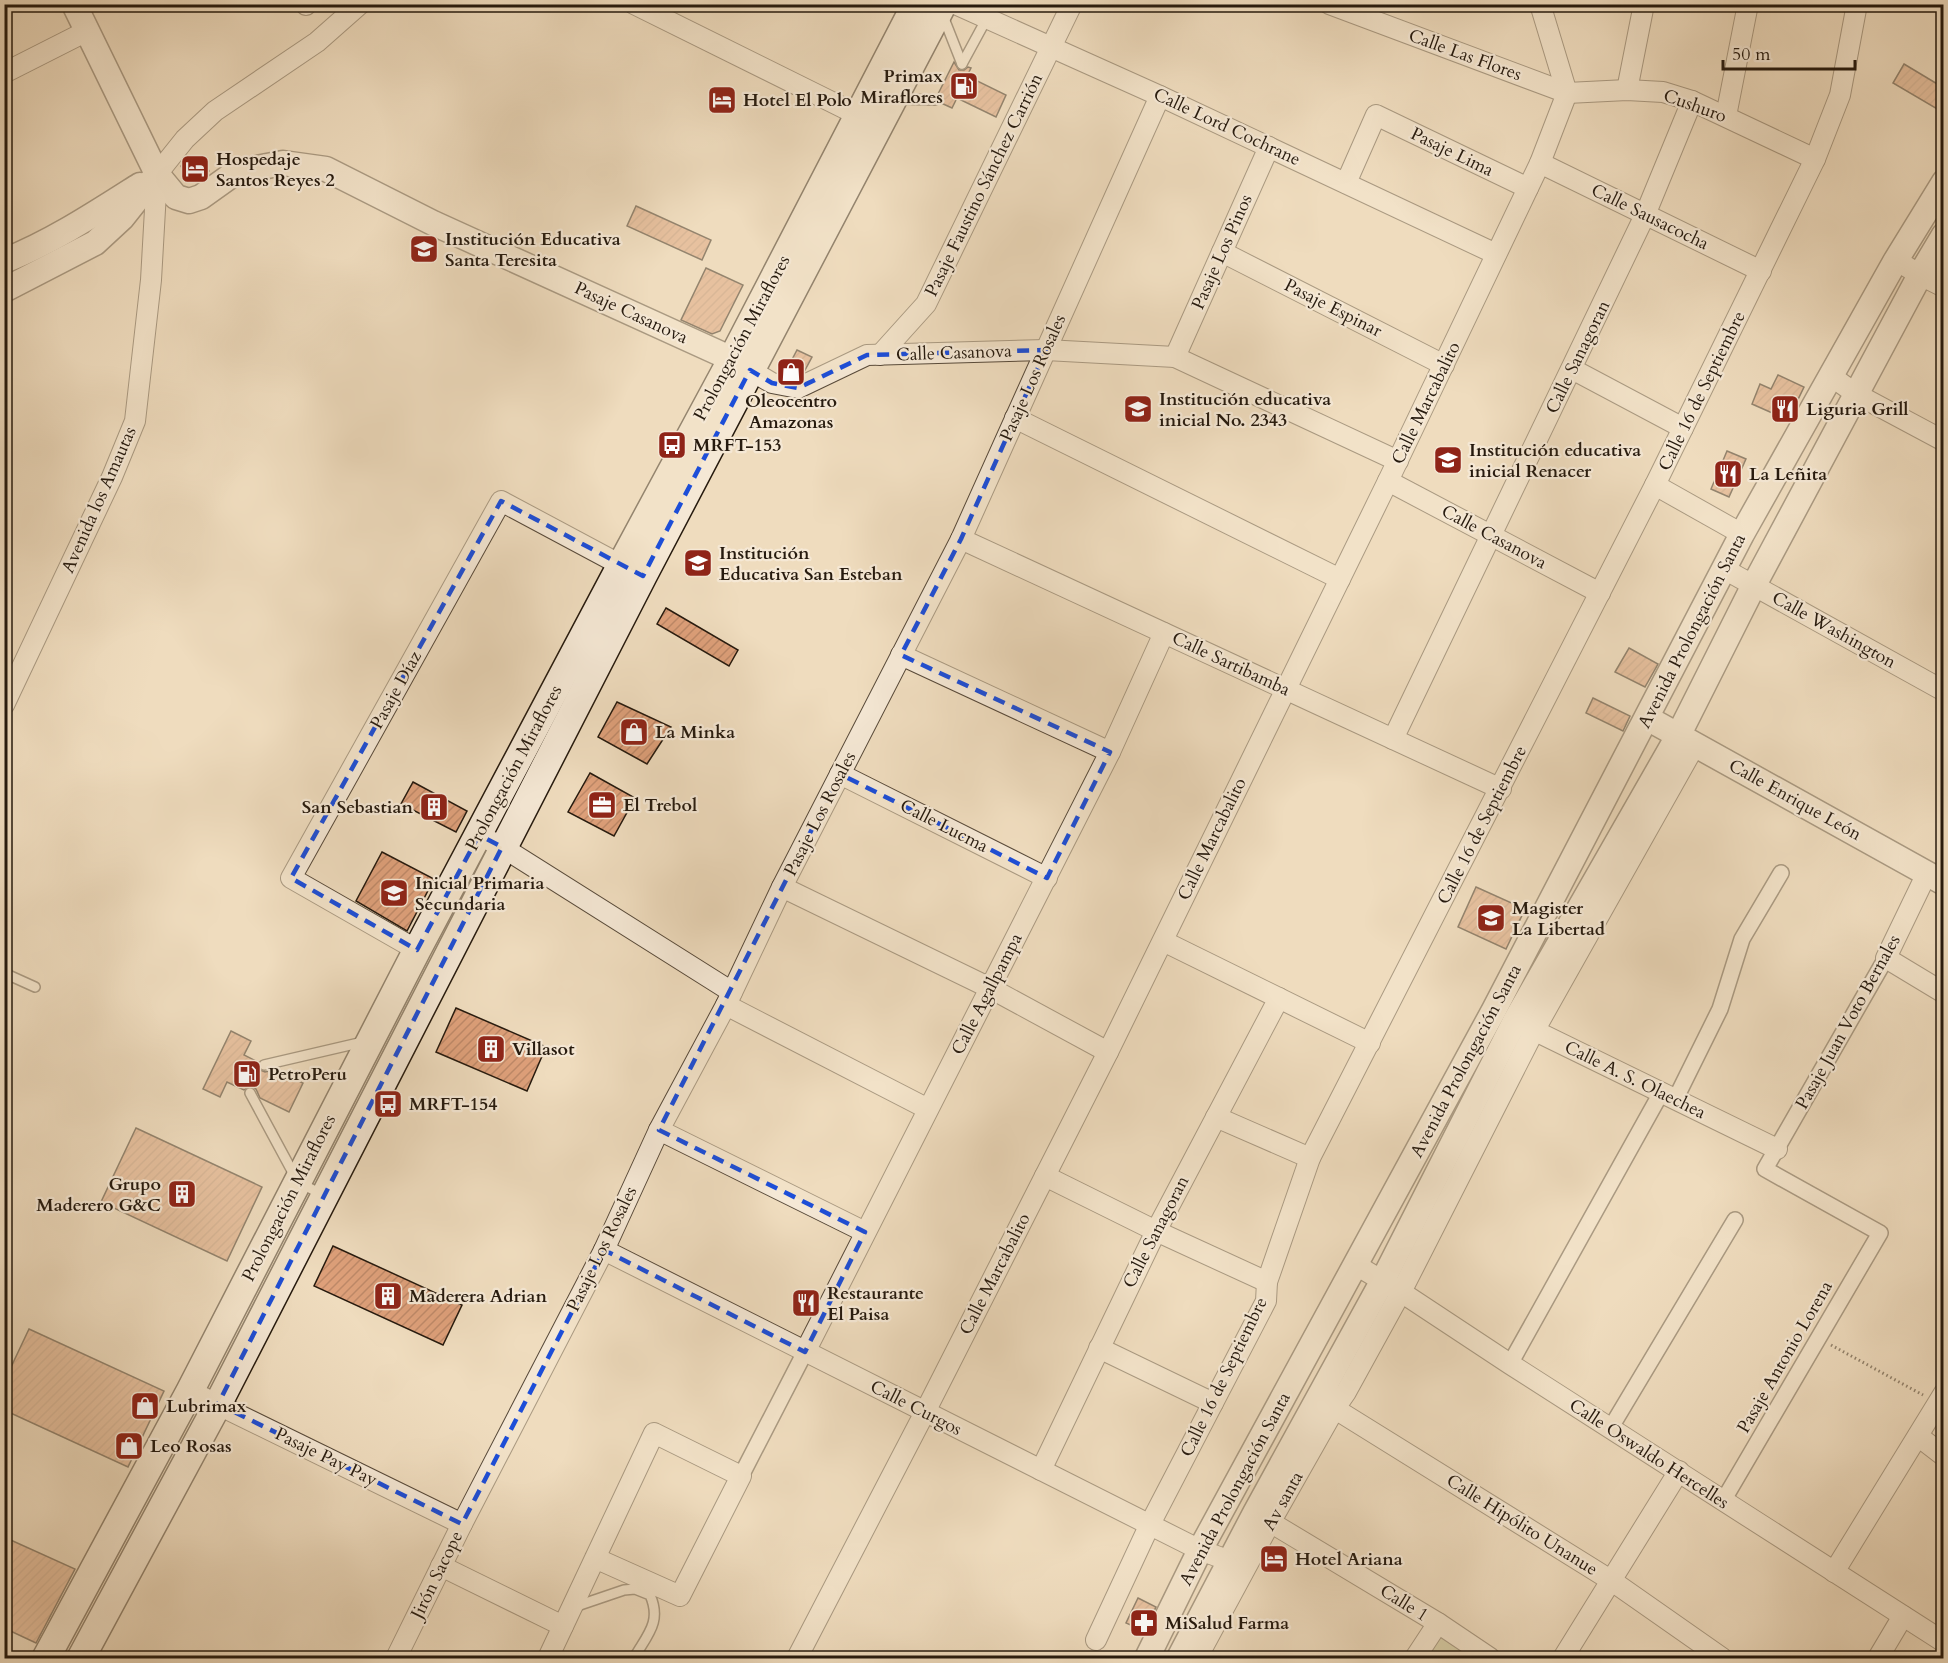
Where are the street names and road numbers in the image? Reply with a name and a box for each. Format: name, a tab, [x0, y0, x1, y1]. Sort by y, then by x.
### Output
street label: Calle Las Flores	[1405, 23, 1525, 87]
street label: Pasaje Faustino Sánchez Carrión	[919, 68, 1049, 301]
street label: Calle Lord Cochrane	[1149, 82, 1305, 172]
street label: Cushuro	[1660, 83, 1730, 129]
street label: Pasaje Lima	[1406, 121, 1498, 183]
street label: Calle Sausacocha	[1587, 178, 1713, 256]
street label: Pasaje Los Pinos	[1185, 191, 1259, 313]
street label: Prolongación Miraflores	[688, 251, 796, 425]
street label: Pasaje Espinar	[1280, 273, 1387, 344]
street label: Pasaje Casanova	[570, 276, 692, 350]
street label: Calle Sanagoran	[1540, 296, 1617, 418]
street label: Calle 16 de Septiembre	[1652, 307, 1752, 475]
street label: Pasaje Los Rosales	[994, 311, 1072, 445]
street label: Calle Marcabalito	[1386, 337, 1467, 468]
street label: Calle Casanova	[896, 338, 1013, 368]
street label: Avenida los Amautas	[55, 423, 143, 577]
street label: Calle Casanova	[1437, 499, 1551, 575]
street label: Avenida Prolongación Santa	[1632, 529, 1752, 733]
street label: Calle Washington	[1767, 586, 1901, 675]
street label: Calle Sartibamba	[1168, 626, 1294, 702]
street label: Pasaje Díaz	[364, 646, 428, 734]
street label: Prolongación Miraflores	[460, 681, 568, 855]
street label: Calle 16 de Septiembre	[1431, 741, 1533, 909]
street label: Pasaje Los Rosales	[778, 747, 862, 881]
street label: Calle Enrique León	[1724, 753, 1867, 847]
street label: Calle Marcabalito	[1172, 773, 1253, 904]
street label: Calle Lucma	[896, 793, 993, 859]
street label: Calle Agallpampa	[946, 929, 1029, 1059]
street label: Pasaje Juan Voto Bernales	[1790, 930, 1906, 1114]
street label: Avenida Prolongación Santa	[1404, 960, 1528, 1162]
street label: Calle A. S. Olaechea	[1560, 1035, 1710, 1125]
street label: Prolongación Miraflores	[236, 1110, 342, 1286]
street label: Calle Sanagoran	[1117, 1171, 1195, 1292]
street label: Pasaje Los Rosales	[561, 1182, 643, 1316]
street label: Calle Marcabalito	[954, 1209, 1037, 1339]
street label: Pasaje Antonio Lorena	[1731, 1276, 1839, 1438]
street label: Calle 16 de Septiembre	[1174, 1293, 1274, 1461]
street label: Calle Curgos	[866, 1374, 966, 1442]
street label: Avenida Prolongación Santa	[1173, 1388, 1297, 1590]
street label: Calle Oswaldo Hercelles	[1564, 1393, 1734, 1515]
street label: Pasaje Pay Pay	[271, 1421, 382, 1493]
street label: Av santa	[1256, 1467, 1310, 1535]
street label: Calle Hipólito Unanue	[1442, 1468, 1602, 1582]
street label: Jirón Sacope	[404, 1527, 469, 1626]
street label: Calle 1	[1375, 1578, 1433, 1628]

